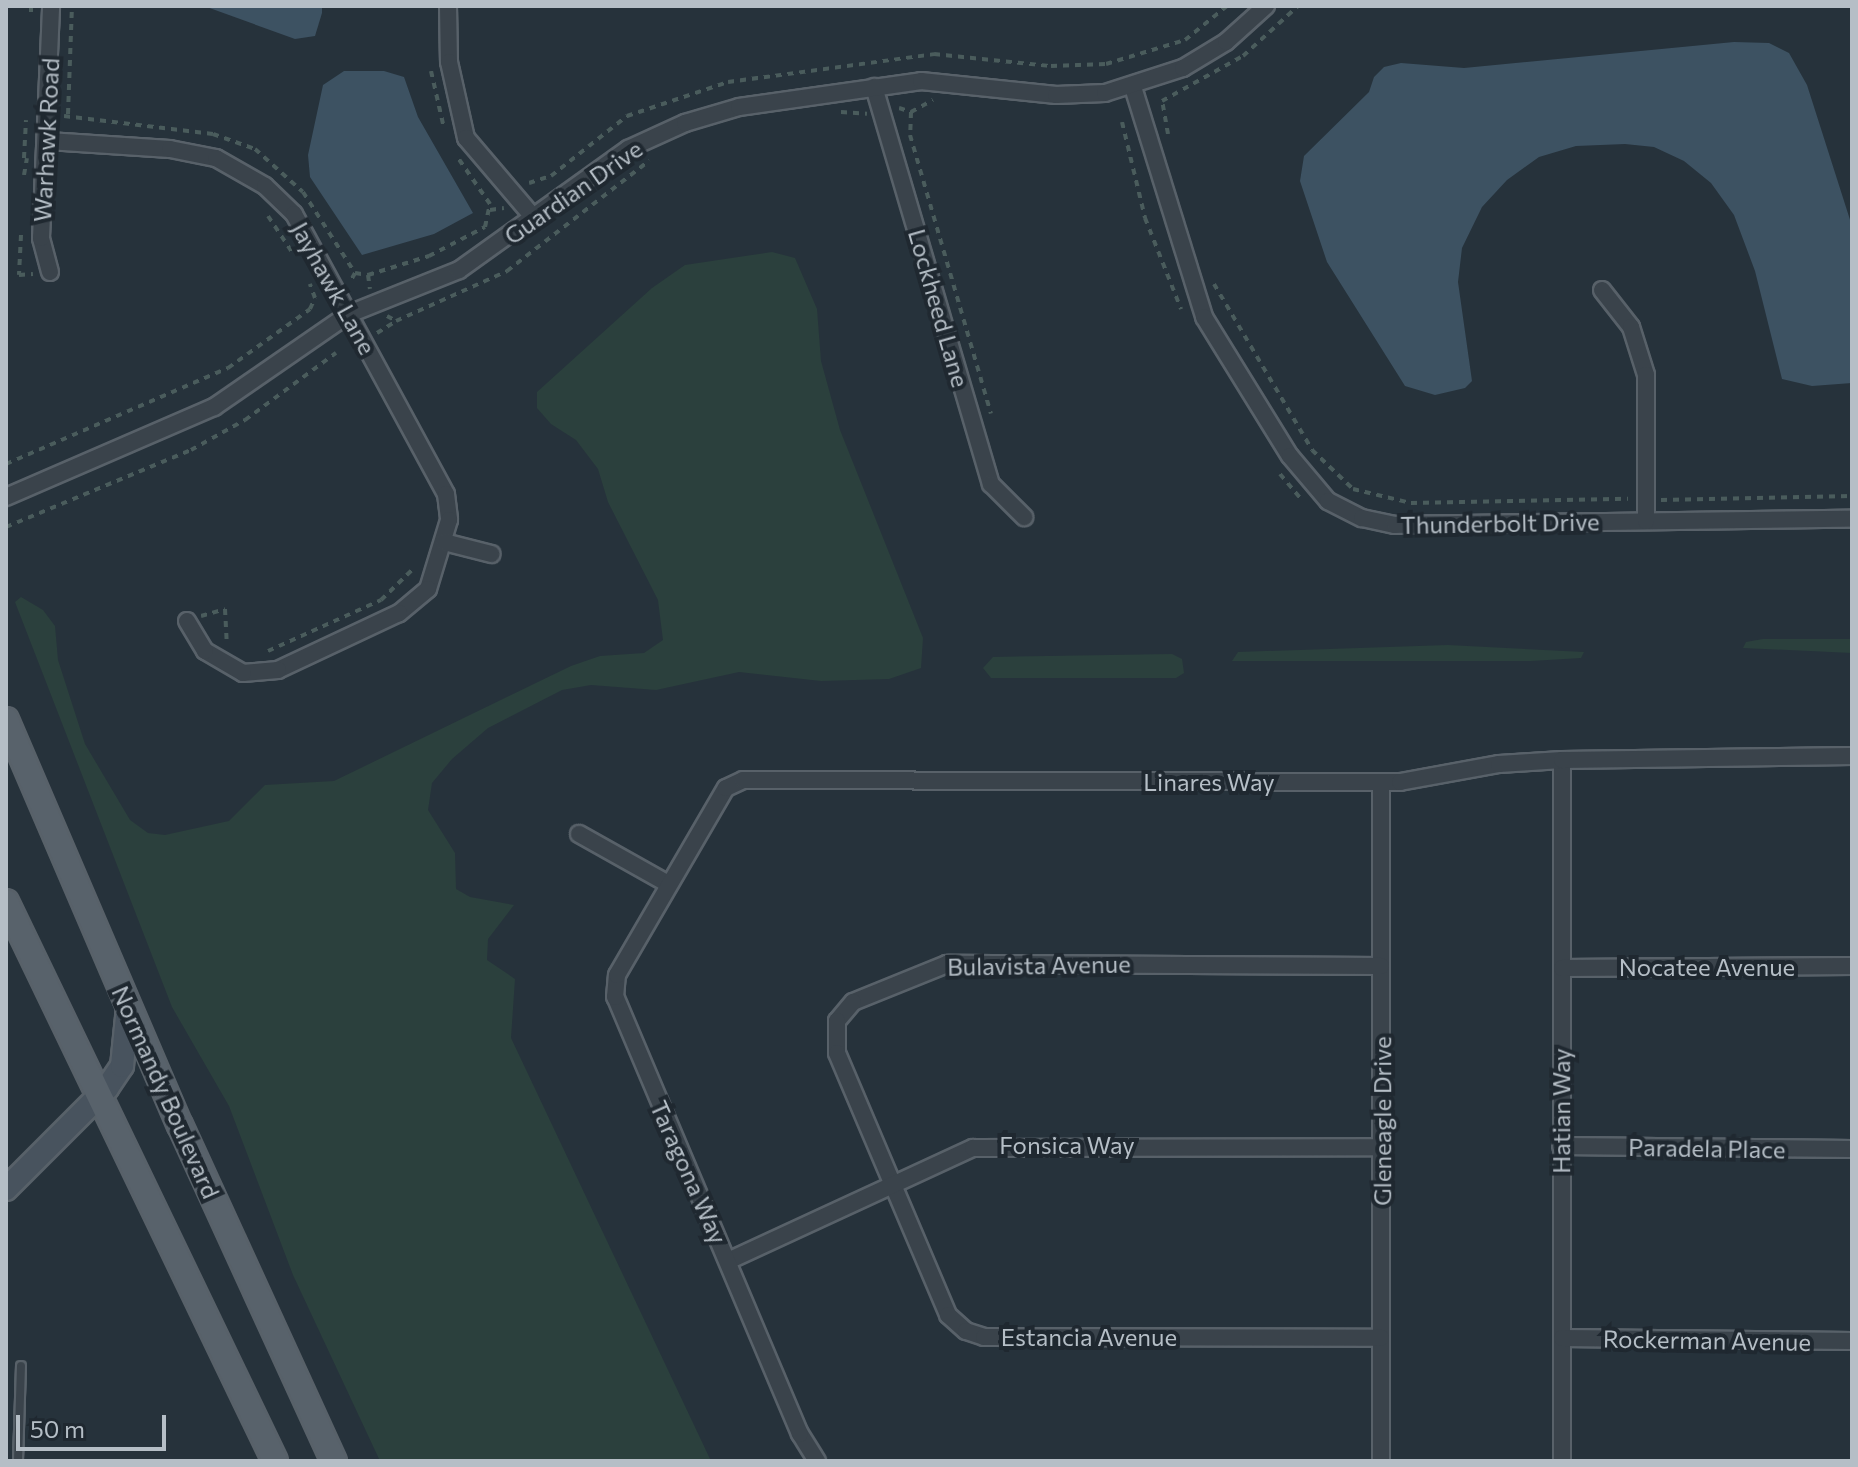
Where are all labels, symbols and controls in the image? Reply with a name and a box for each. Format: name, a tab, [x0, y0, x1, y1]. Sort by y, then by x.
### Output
street label: Warhawk Road	[27, 57, 65, 223]
street label: Guardian Drive	[499, 134, 647, 250]
street label: Jayhawk Lane	[286, 217, 382, 359]
street label: Lockheed Lane	[903, 226, 975, 390]
street label: Thunderbolt Drive	[1400, 507, 1600, 539]
street label: Linares Way	[1143, 768, 1275, 796]
street label: Bulavista Avenue	[947, 949, 1131, 981]
street label: Nocatee Avenue	[1619, 953, 1795, 981]
street label: Normandy Boulevard	[106, 981, 226, 1203]
street label: Gleneagle Drive	[1368, 1036, 1396, 1206]
street label: Hatian Way	[1547, 1048, 1575, 1174]
street label: Taragona Way	[645, 1096, 733, 1248]
street label: Fonsica Way	[999, 1131, 1135, 1159]
street label: Paradela Place	[1628, 1132, 1786, 1164]
street label: Estancia Avenue	[1001, 1323, 1177, 1351]
street label: Rockerman Avenue	[1603, 1324, 1811, 1356]
scale bar	[20, 1399, 170, 1449]
text: 50 m	[30, 1414, 85, 1443]

